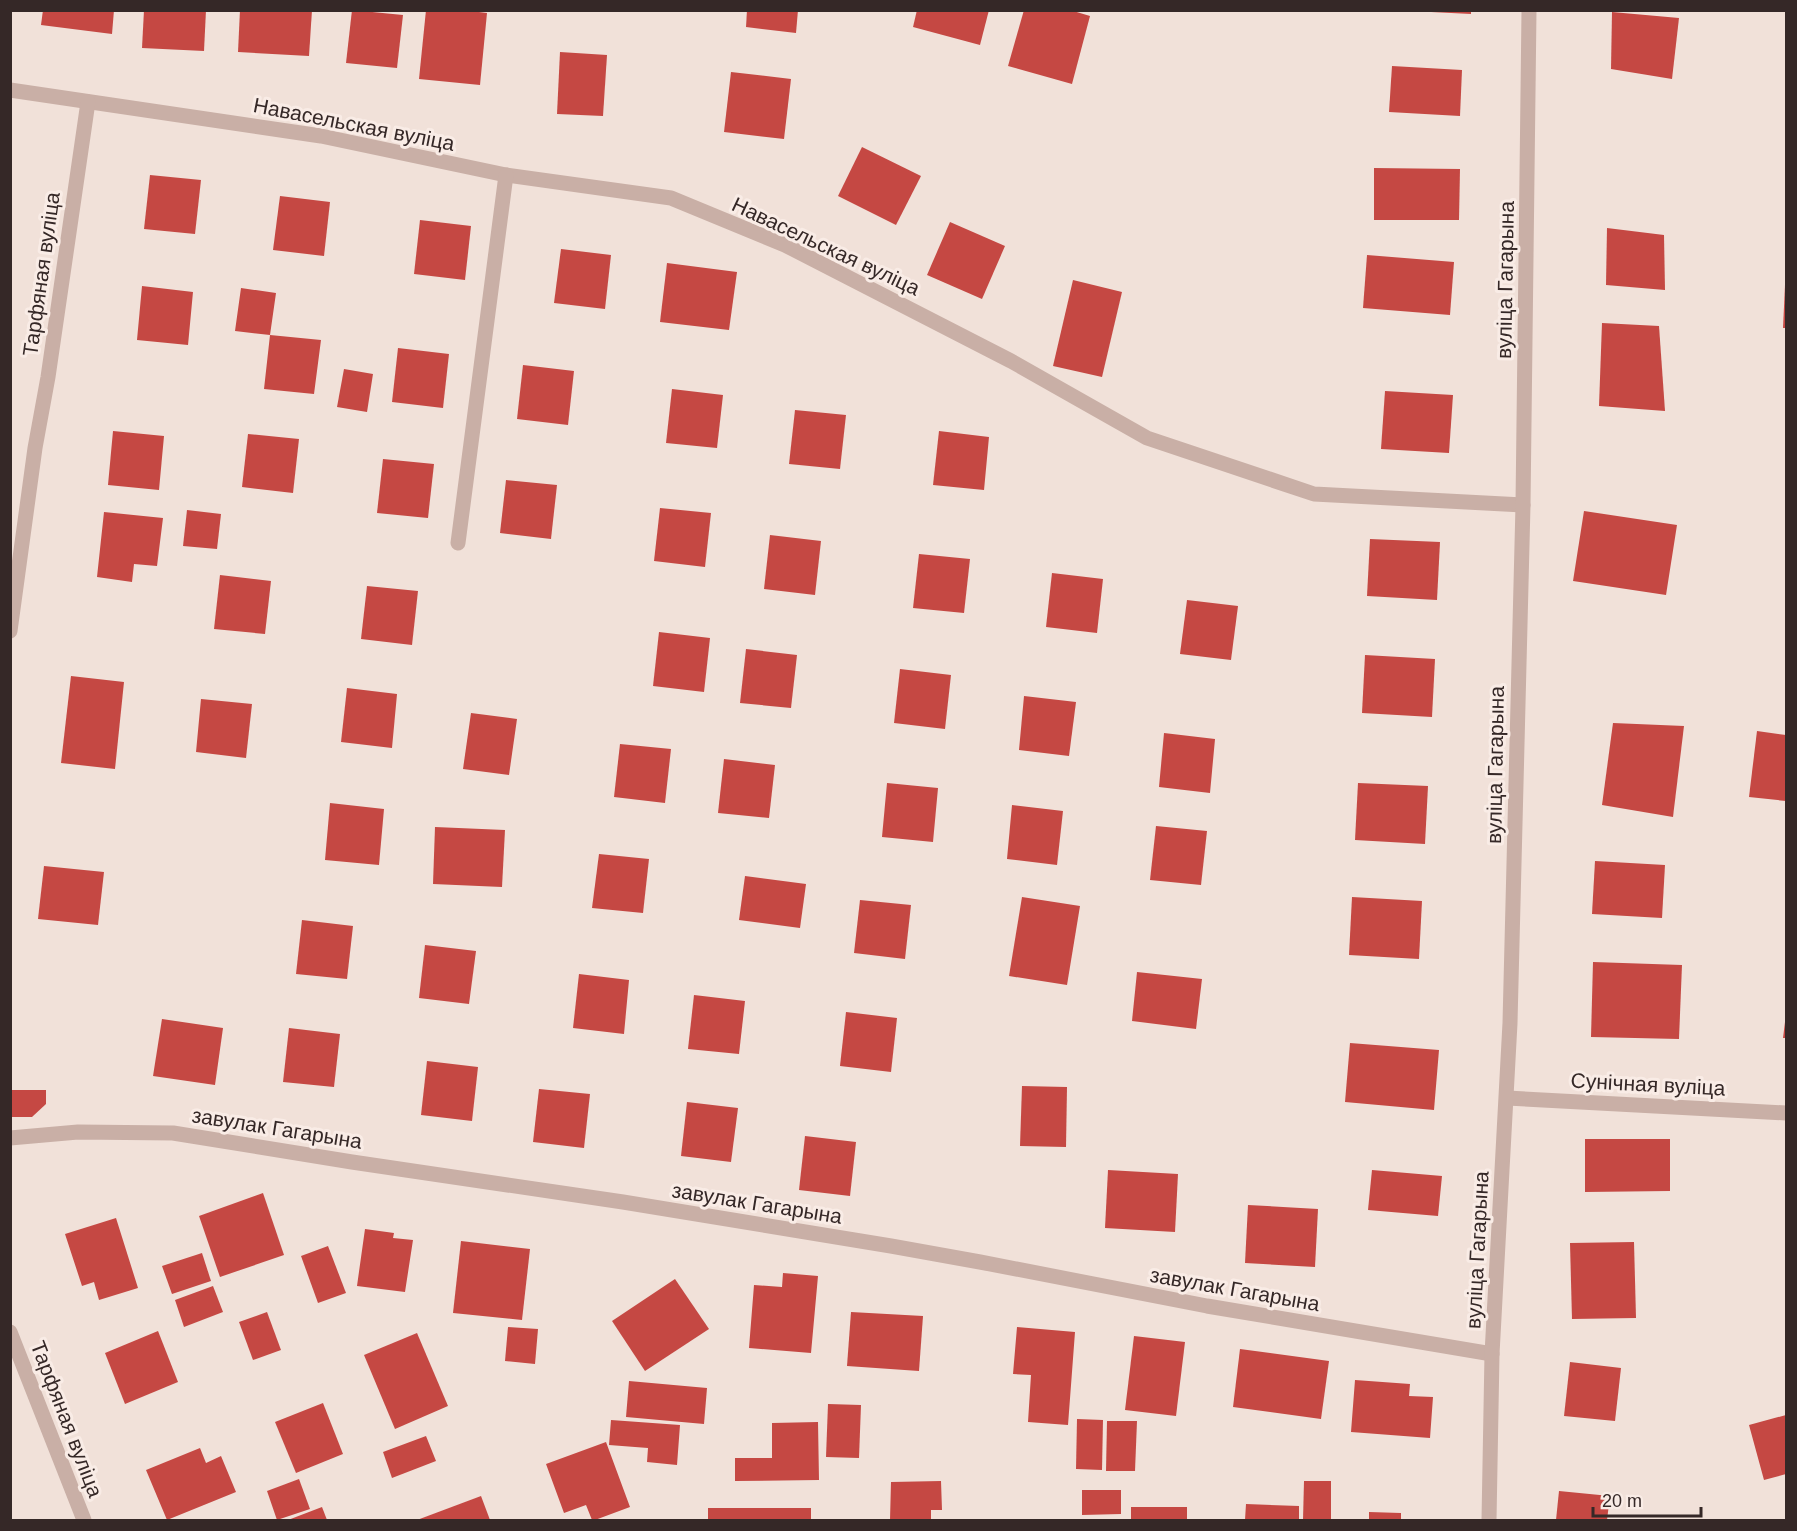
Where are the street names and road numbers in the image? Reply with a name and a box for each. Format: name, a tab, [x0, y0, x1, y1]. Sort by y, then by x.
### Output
street label: Навасельская вуліца	[251, 93, 457, 155]
street label: Тарфяная вуліца	[18, 190, 64, 358]
street label: Навасельская вуліца	[728, 192, 924, 300]
street label: вуліца Гагарына	[1492, 200, 1518, 359]
street label: вуліца Гагарына	[1482, 685, 1508, 844]
street label: Сунічная вуліца	[1570, 1068, 1726, 1100]
street label: завулак Гагарына	[190, 1103, 364, 1153]
street label: вуліца Гагарына	[1461, 1170, 1493, 1329]
street label: завулак Гагарына	[670, 1178, 844, 1228]
street label: завулак Гагарына	[1148, 1263, 1322, 1315]
street label: Тарфяная вуліца	[27, 1338, 108, 1501]

